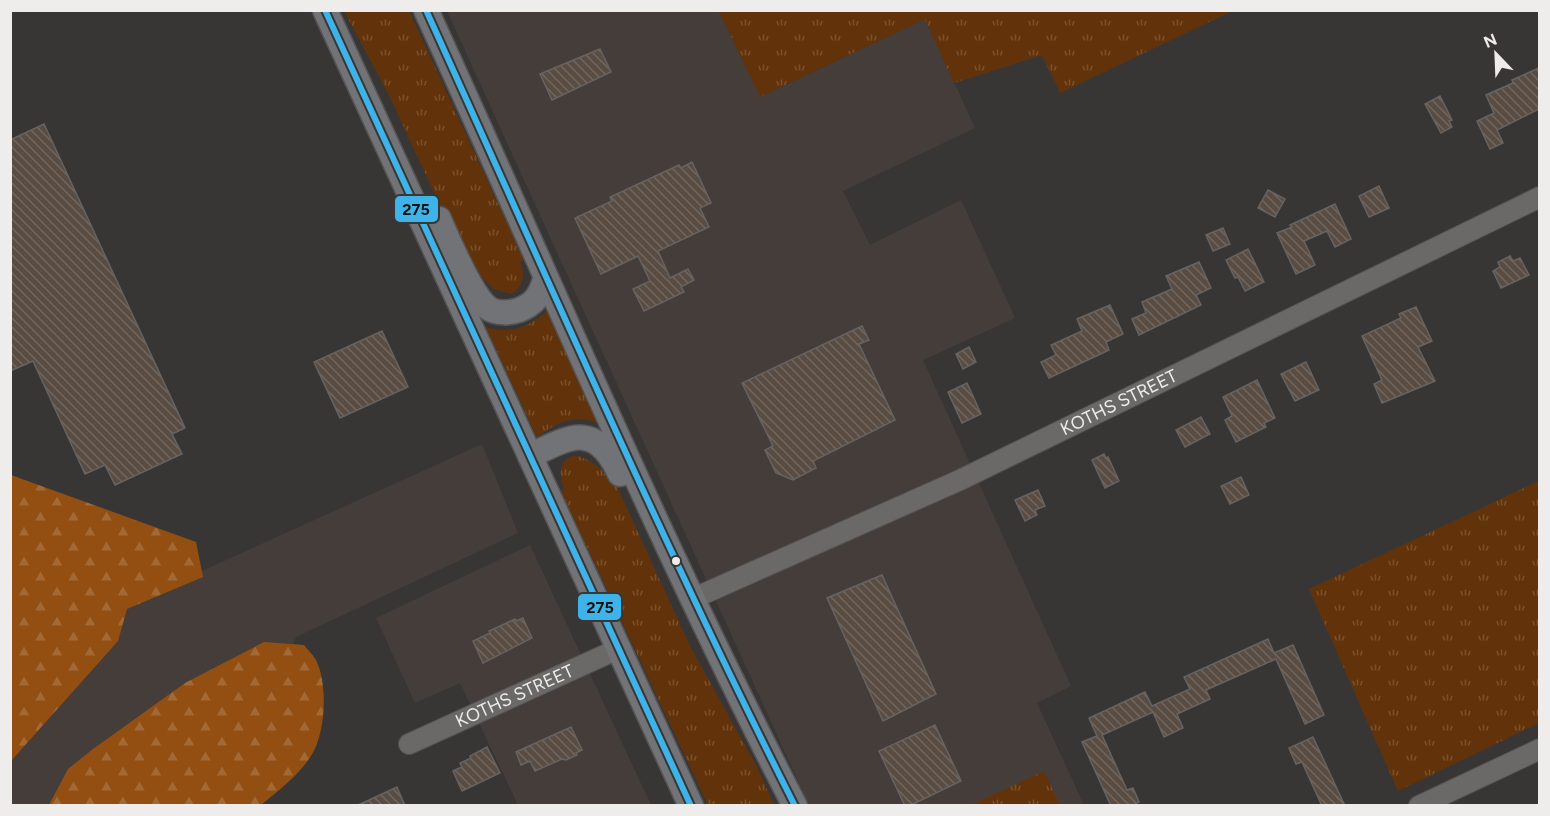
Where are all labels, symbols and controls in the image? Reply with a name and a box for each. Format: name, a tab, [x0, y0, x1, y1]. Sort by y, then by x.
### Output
north arrow	[1466, 24, 1526, 84]
text: N	[1481, 29, 1500, 52]
line badge: 275	[394, 195, 439, 223]
text: 275	[402, 200, 430, 219]
street label: KOTHS STREET	[1057, 365, 1181, 440]
unlabelled marker	[670, 555, 682, 567]
line badge: 275	[577, 593, 622, 621]
text: 275	[586, 598, 614, 617]
street label: KOTHS STREET	[452, 660, 577, 732]

